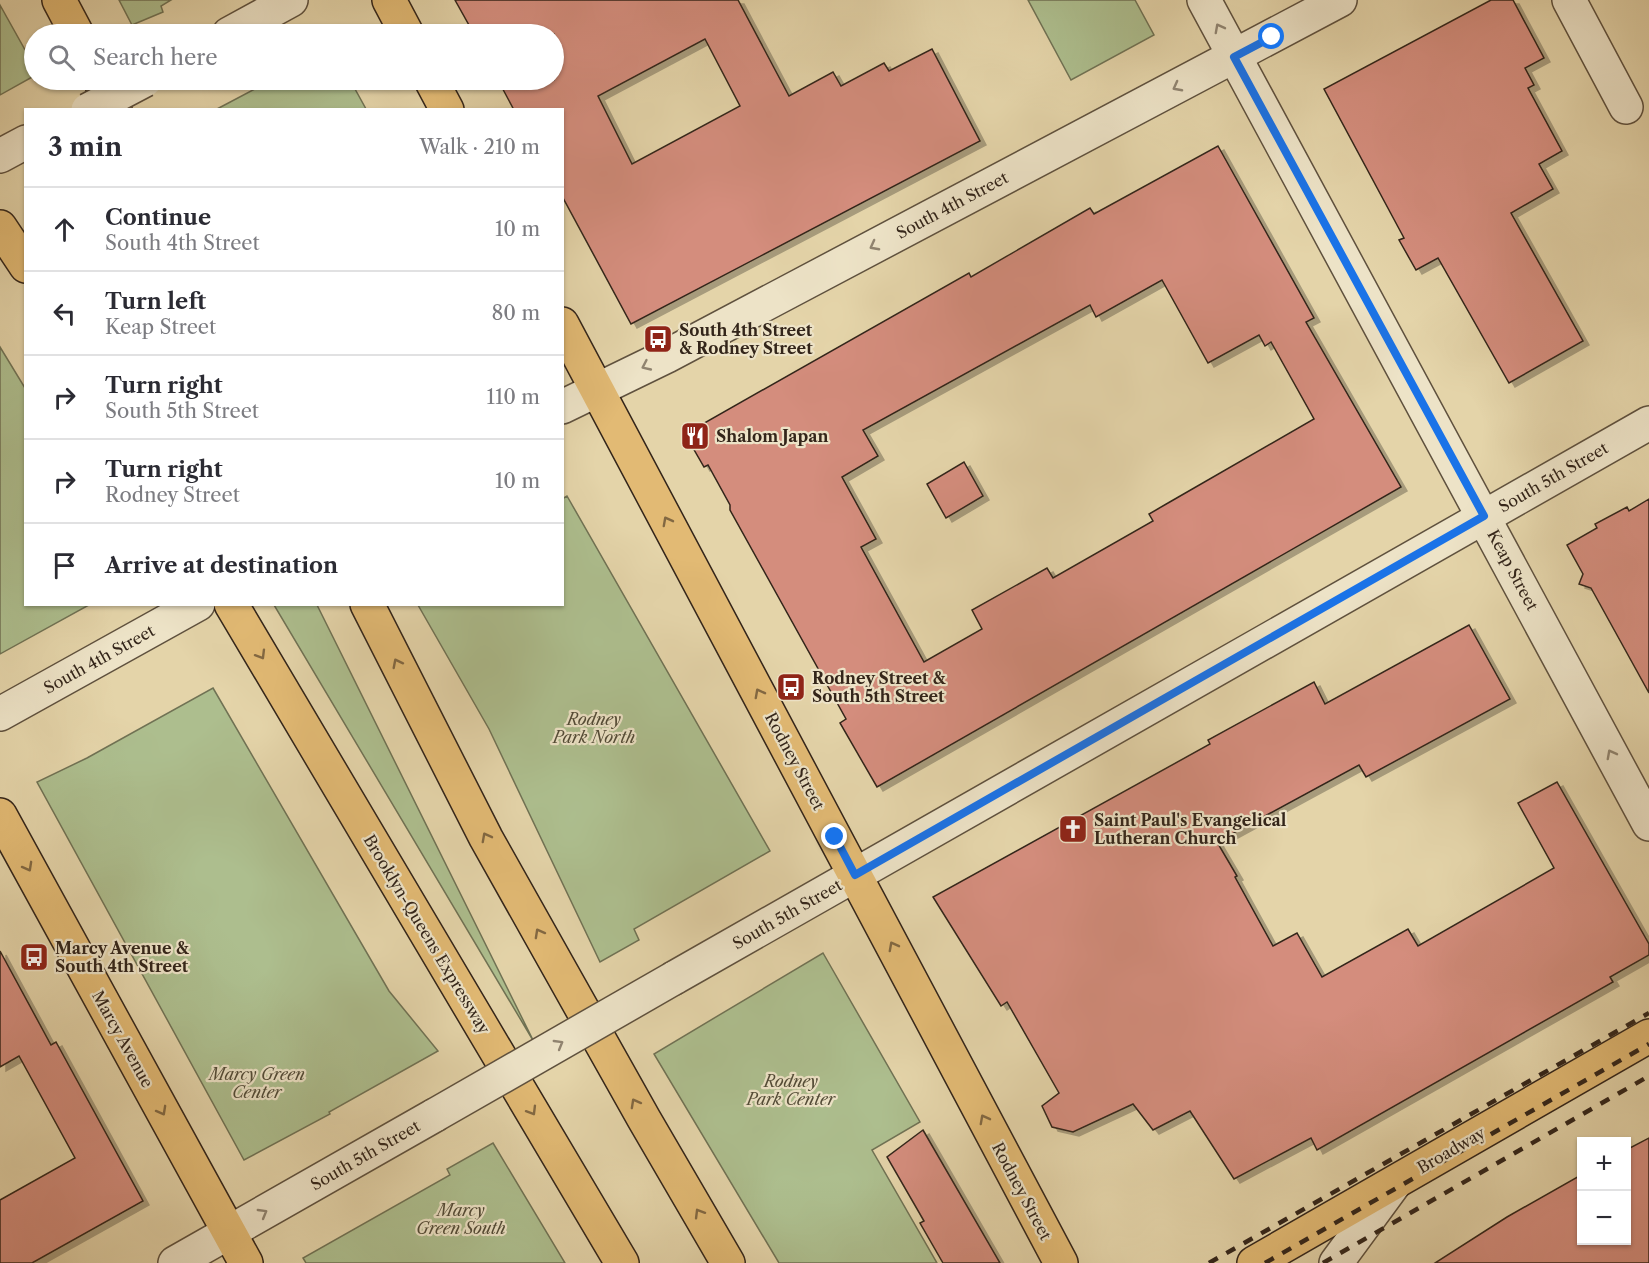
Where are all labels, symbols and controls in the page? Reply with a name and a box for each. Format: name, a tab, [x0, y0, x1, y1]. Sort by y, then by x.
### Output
route start	[1258, 23, 1284, 49]
search box	[24, 24, 564, 90]
one-way arrow	[1215, 24, 1226, 35]
icon: search	[45, 41, 78, 74]
text: Search here	[93, 44, 218, 71]
one-way arrow	[1173, 80, 1183, 91]
text: 3 min	[48, 131, 122, 163]
text: Walk · 210 m	[419, 135, 540, 159]
street label: South 4th Street	[893, 167, 1012, 243]
text: Continue	[105, 204, 211, 231]
icon: ahead	[48, 213, 81, 246]
text: 10 m	[495, 217, 540, 241]
text: South 4th Street	[105, 231, 260, 255]
one-way arrow	[870, 239, 881, 251]
text: Turn left	[105, 288, 206, 315]
icon: left	[48, 297, 81, 330]
text: 80 m	[492, 301, 540, 325]
text: Keap Street	[105, 315, 216, 339]
place label: South 4th Street & Rodney Street	[679, 320, 813, 358]
bus stop icon: South 4th Street & Rodney Street	[642, 323, 674, 355]
one-way arrow	[641, 359, 652, 371]
text: Turn right	[105, 372, 223, 399]
icon: right	[48, 381, 81, 414]
text: 110 m	[487, 385, 540, 409]
text: South 5th Street	[105, 399, 259, 423]
restaurant icon: Shalom Japan	[679, 420, 711, 452]
place label: Shalom Japan	[716, 426, 829, 446]
street label: South 5th Street	[1495, 437, 1612, 516]
text: Turn right	[105, 456, 223, 483]
icon: right	[48, 465, 81, 498]
text: 10 m	[495, 469, 540, 493]
text: Rodney Street	[105, 483, 240, 507]
one-way arrow	[663, 516, 675, 527]
street label: Keap Street	[1483, 526, 1543, 614]
icon: arrive	[48, 549, 81, 582]
text: Arrive at destination	[105, 552, 338, 579]
street label: South 4th Street	[40, 620, 158, 698]
one-way arrow	[254, 649, 265, 659]
one-way arrow	[393, 659, 404, 669]
place label: Rodney Street & South 5th Street	[812, 668, 946, 706]
bus stop icon: Rodney Street & South 5th Street	[775, 671, 807, 703]
one-way arrow	[755, 689, 766, 699]
park label: Rodney Park North	[551, 709, 635, 747]
street label: Rodney Street	[761, 709, 829, 814]
one-way arrow	[1607, 749, 1619, 760]
place label: Saint Paul's Evangelical Lutheran Church	[1094, 810, 1287, 848]
church icon: Saint Paul's Evangelical Lutheran Church	[1057, 813, 1089, 845]
route end	[821, 823, 847, 849]
street label: Brooklyn-Queens Expressway	[359, 831, 495, 1038]
one-way arrow	[482, 833, 493, 843]
one-way arrow	[21, 861, 32, 871]
street label: South 5th Street	[729, 874, 846, 953]
one-way arrow	[535, 928, 546, 939]
place label: Marcy Avenue & South 4th Street	[55, 938, 190, 976]
bus stop icon: Marcy Avenue & South 4th Street	[18, 941, 50, 973]
one-way arrow	[889, 942, 900, 953]
street label: Marcy Avenue	[88, 987, 158, 1091]
one-way arrow	[552, 1040, 563, 1051]
park label: Marcy Green Center	[207, 1064, 305, 1102]
park label: Rodney Park Center	[745, 1071, 837, 1109]
one-way arrow	[630, 1098, 642, 1109]
one-way arrow	[155, 1105, 166, 1116]
one-way arrow	[525, 1105, 537, 1115]
one-way arrow	[980, 1114, 991, 1125]
street label: South 5th Street	[307, 1115, 424, 1194]
street label: Broadway	[1413, 1122, 1490, 1177]
map controls	[1577, 1137, 1631, 1245]
button: +	[1577, 1137, 1631, 1191]
street label: Rodney Street	[988, 1139, 1056, 1244]
button: −	[1577, 1191, 1631, 1245]
park label: Marcy Green South	[416, 1200, 506, 1238]
one-way arrow	[256, 1209, 267, 1220]
one-way arrow	[694, 1209, 706, 1219]

